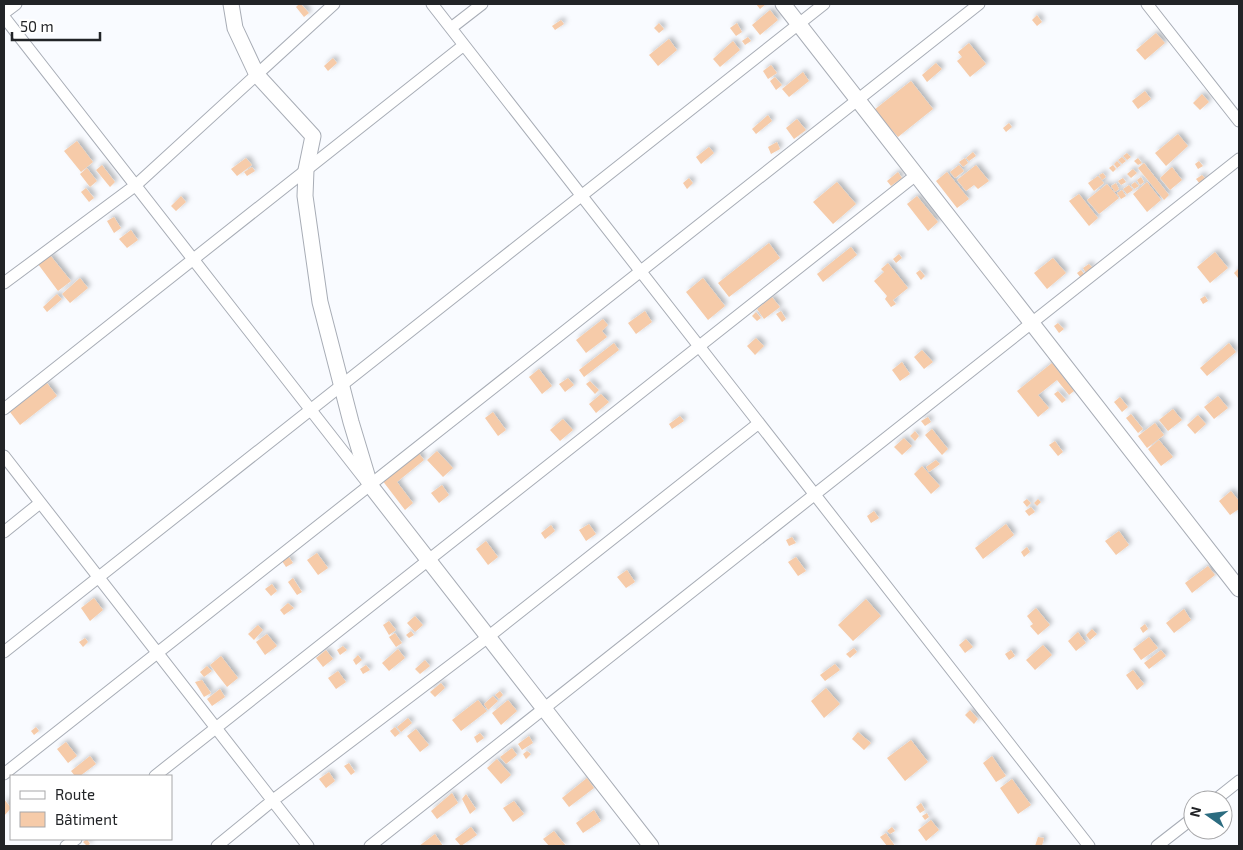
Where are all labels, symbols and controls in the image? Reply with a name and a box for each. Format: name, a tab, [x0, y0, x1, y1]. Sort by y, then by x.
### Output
scale bar	[12, 10, 100, 42]
text: 50 m	[20, 17, 54, 35]
legend	[10, 775, 172, 840]
text: Route	[55, 785, 95, 803]
north arrow	[1183, 790, 1233, 840]
text: N	[1185, 805, 1204, 819]
text: Bâtiment	[55, 810, 118, 828]

